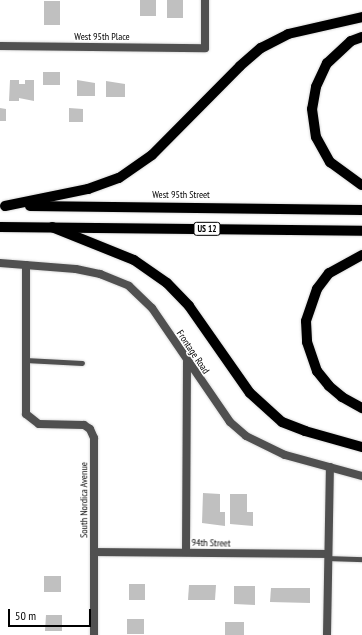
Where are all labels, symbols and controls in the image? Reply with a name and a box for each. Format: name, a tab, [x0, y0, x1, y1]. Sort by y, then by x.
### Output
street label: West 95th Place	[74, 31, 130, 43]
street label: West 95th Street	[152, 189, 210, 201]
road number: US 12	[193, 222, 221, 236]
street label: Frontage Road	[174, 328, 212, 376]
street label: South Nordica Avenue	[78, 462, 90, 538]
street label: 94th Street	[191, 537, 231, 549]
scale bar	[10, 601, 93, 627]
text: 50 m	[15, 608, 36, 623]

